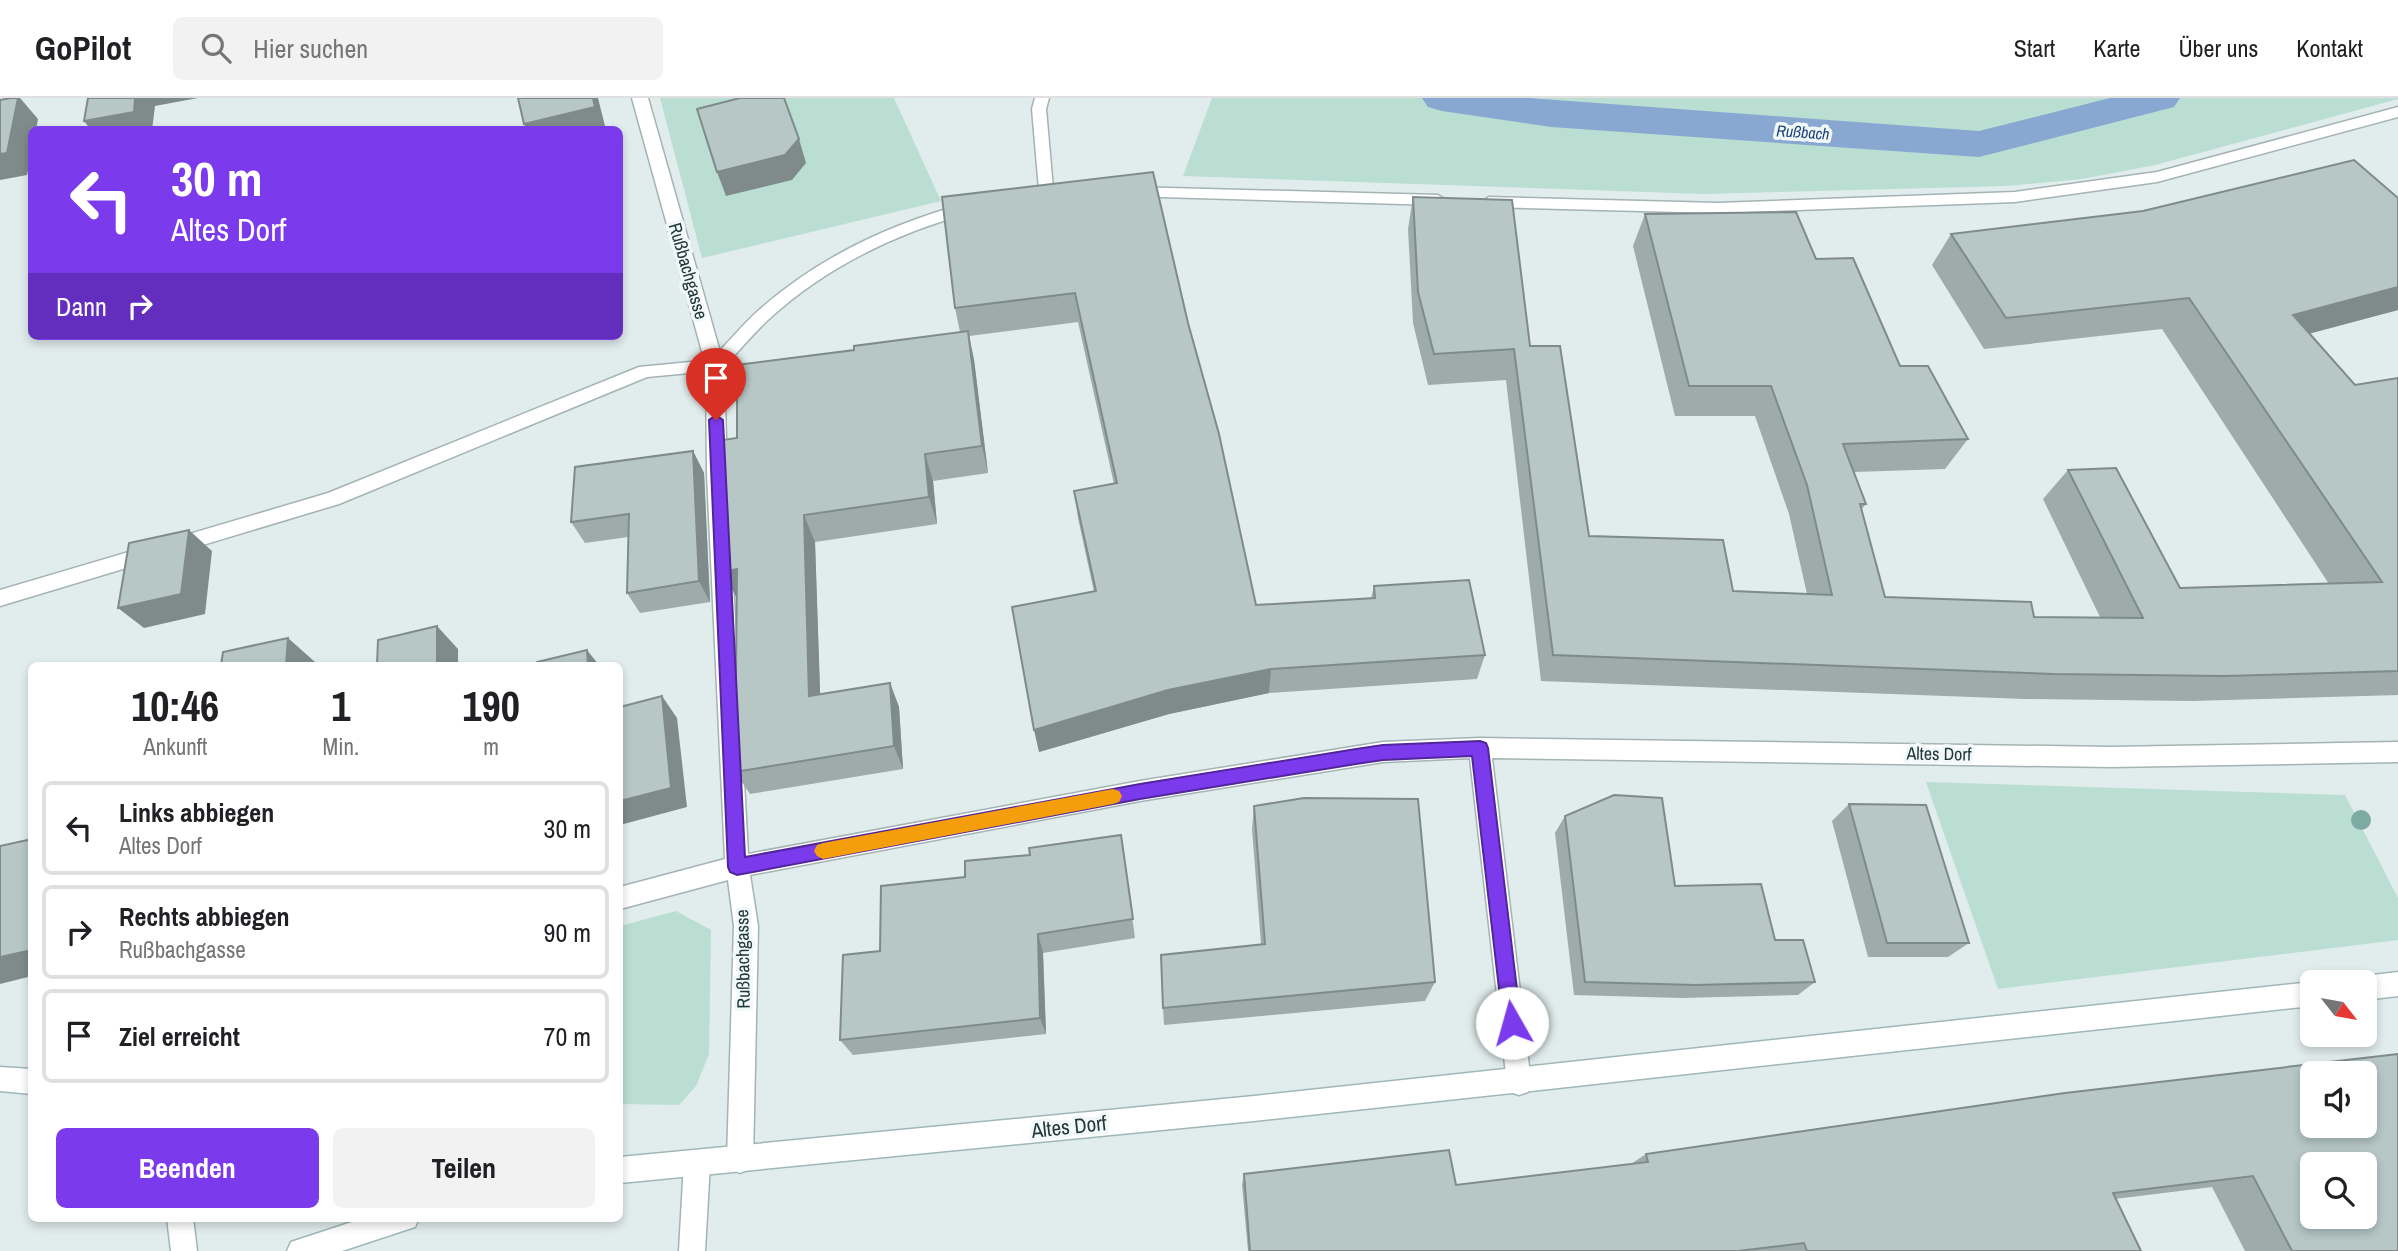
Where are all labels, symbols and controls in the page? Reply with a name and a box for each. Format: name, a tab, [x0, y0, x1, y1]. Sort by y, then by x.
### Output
search box	[173, 17, 663, 80]
text: GoPilot	[35, 26, 131, 70]
icon: search	[197, 29, 235, 67]
text: Hier suchen	[253, 31, 368, 66]
text: Start	[2014, 32, 2055, 64]
text: Karte	[2093, 32, 2140, 64]
text: Über uns	[2178, 32, 2258, 64]
text: Kontakt	[2296, 32, 2363, 64]
water label: Rußbach	[1776, 119, 1830, 145]
text: 30 m	[171, 145, 263, 211]
icon: left	[56, 154, 147, 245]
text: Altes Dorf	[171, 208, 286, 251]
street label: Rußbachgasse	[663, 220, 714, 322]
icon: right	[121, 287, 159, 325]
text: Dann	[56, 289, 107, 324]
pin	[686, 348, 746, 420]
icon: arrive	[697, 359, 735, 397]
text: 10:46	[131, 678, 219, 734]
text: 1	[331, 678, 350, 734]
text: 190	[462, 678, 520, 734]
text: Ankunft	[143, 731, 207, 762]
text: Min.	[322, 731, 359, 762]
text: m	[483, 731, 499, 762]
street label: Altes Dorf	[1905, 740, 1973, 767]
text: Links abbiegen	[119, 795, 274, 830]
icon: left	[60, 809, 98, 847]
text: 30 m	[544, 811, 591, 846]
text: Altes Dorf	[119, 830, 202, 861]
text: Rechts abbiegen	[119, 899, 290, 934]
street label: Rußbachgasse	[729, 909, 756, 1009]
icon: right	[60, 913, 98, 951]
text: 90 m	[544, 915, 591, 950]
text: Rußbachgasse	[119, 934, 246, 965]
north arrow	[2300, 970, 2376, 1046]
map controls	[2300, 970, 2377, 1229]
position arrow	[1475, 986, 1549, 1060]
icon: arrive	[60, 1017, 98, 1055]
text: Ziel erreicht	[119, 1019, 240, 1054]
text: 70 m	[544, 1019, 591, 1054]
button: sound	[2300, 1061, 2377, 1138]
street label: Altes Dorf	[1029, 1108, 1108, 1145]
button: Beenden	[56, 1128, 319, 1208]
button: Teilen	[333, 1128, 595, 1208]
button: search	[2300, 1152, 2377, 1229]

